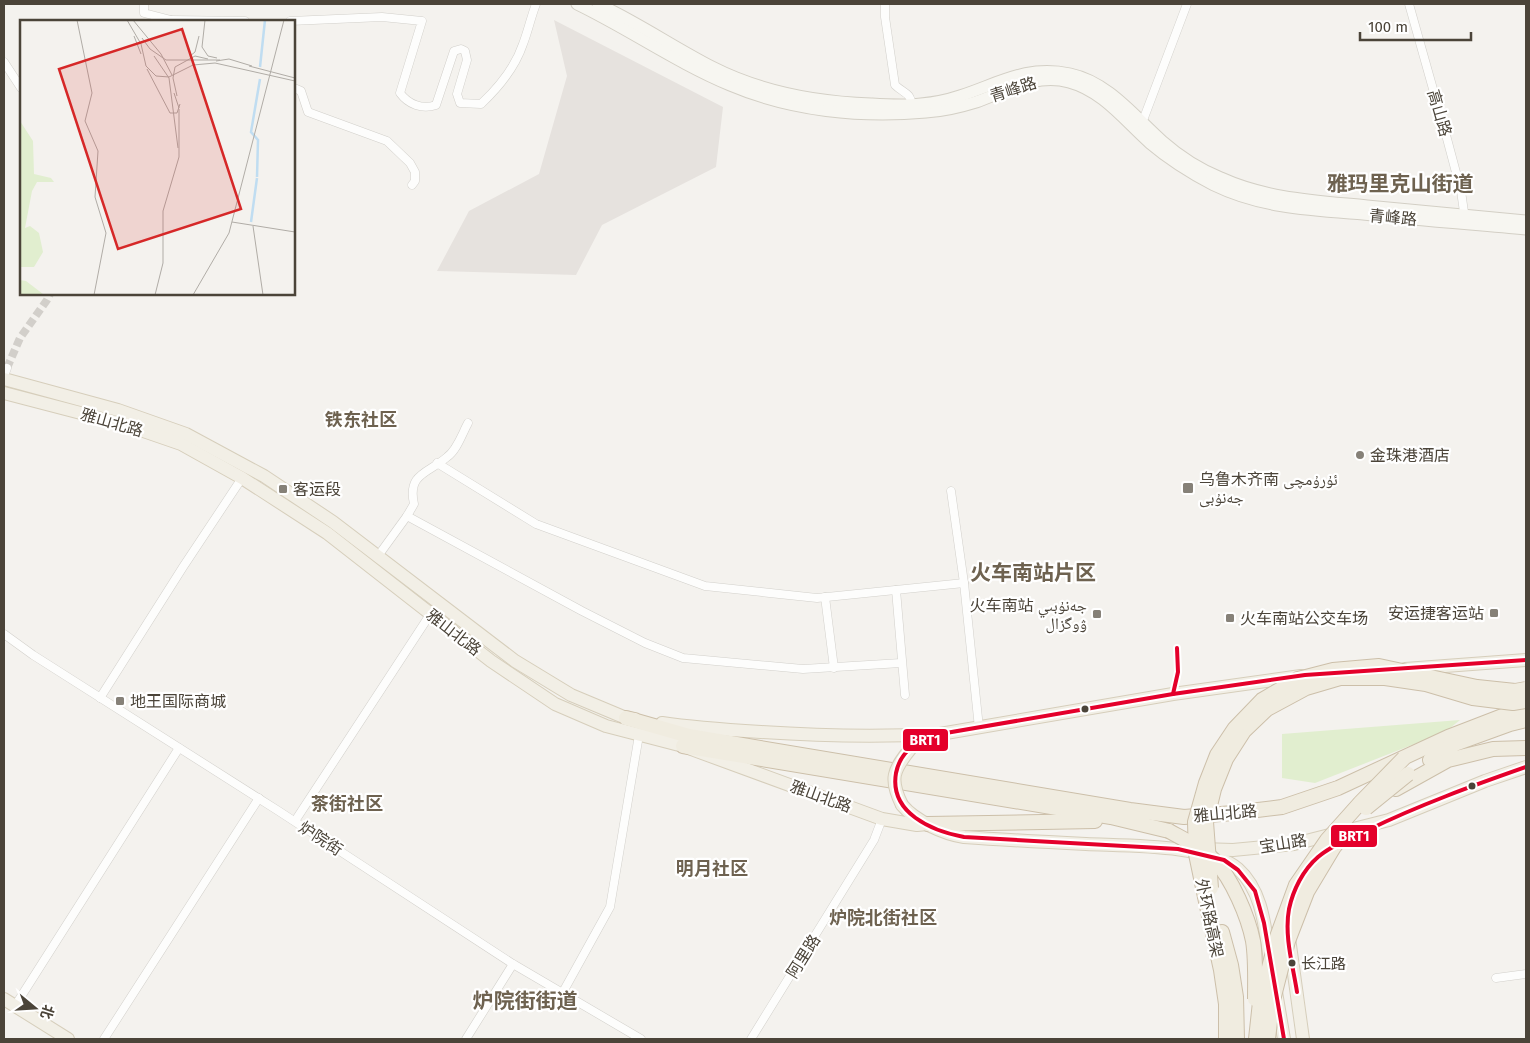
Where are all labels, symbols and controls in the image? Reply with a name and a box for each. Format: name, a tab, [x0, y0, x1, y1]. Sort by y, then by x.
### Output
scale bar	[1360, 10, 1471, 42]
text: 100 m	[1368, 18, 1408, 36]
inset map	[20, 20, 295, 295]
street label: 青峰路	[987, 73, 1039, 106]
street label: 高山路	[1424, 87, 1455, 139]
district label: 雅玛里克山街道	[1327, 171, 1474, 197]
street label: 青峰路	[1368, 206, 1418, 229]
street label: 雅山北路	[78, 405, 145, 440]
district label: 铁东社区	[325, 409, 397, 431]
place label: 金珠港酒店	[1370, 446, 1450, 465]
marker: 金珠港酒店	[1354, 449, 1366, 461]
place label: 乌鲁木齐南 ئۇرۇمچى جەنۇبى	[1199, 470, 1338, 508]
place label: 客运段	[293, 480, 341, 499]
marker: 乌鲁木齐南 ئۇرۇمچى جەنۇبى	[1181, 481, 1195, 495]
marker: 客运段	[277, 483, 289, 495]
district label: 火车南站片区	[970, 560, 1096, 586]
place label: 火车南站 جەنۇبىي ۋوگزال	[969, 596, 1087, 634]
place label: 安运捷客运站	[1388, 604, 1484, 623]
street label: 雅山北路	[423, 605, 485, 660]
marker: 安运捷客运站	[1488, 607, 1500, 619]
marker: 火车南站 جەنۇبىي ۋوگزال	[1091, 608, 1103, 620]
place label: 火车南站公交车场	[1240, 609, 1368, 628]
marker: 火车南站公交车场	[1224, 612, 1236, 624]
place label: 地王国际商城	[130, 692, 226, 711]
marker: 地王国际商城	[114, 695, 126, 707]
unlabelled marker	[1080, 704, 1090, 714]
line badge: BRT1	[902, 728, 949, 752]
text: BRT1	[910, 732, 940, 749]
street label: 雅山北路	[788, 777, 854, 816]
unlabelled marker	[1467, 781, 1477, 791]
district label: 茶街社区	[311, 793, 383, 815]
street label: 雅山北路	[1192, 801, 1258, 826]
street label: 炉院街	[295, 817, 346, 859]
line badge: BRT1	[1330, 824, 1378, 848]
text: BRT1	[1339, 828, 1369, 845]
street label: 宝山路	[1258, 830, 1308, 857]
district label: 明月社区	[676, 858, 748, 880]
street label: 外环路高架	[1192, 877, 1227, 959]
district label: 炉院北街社区	[829, 907, 937, 929]
street label: 阿里路	[783, 931, 824, 982]
place label: 长江路	[1301, 955, 1346, 973]
marker: 长江路	[1287, 958, 1297, 968]
north arrow	[10, 983, 60, 1033]
district label: 炉院街街道	[473, 988, 578, 1014]
text: 北	[37, 1003, 57, 1021]

